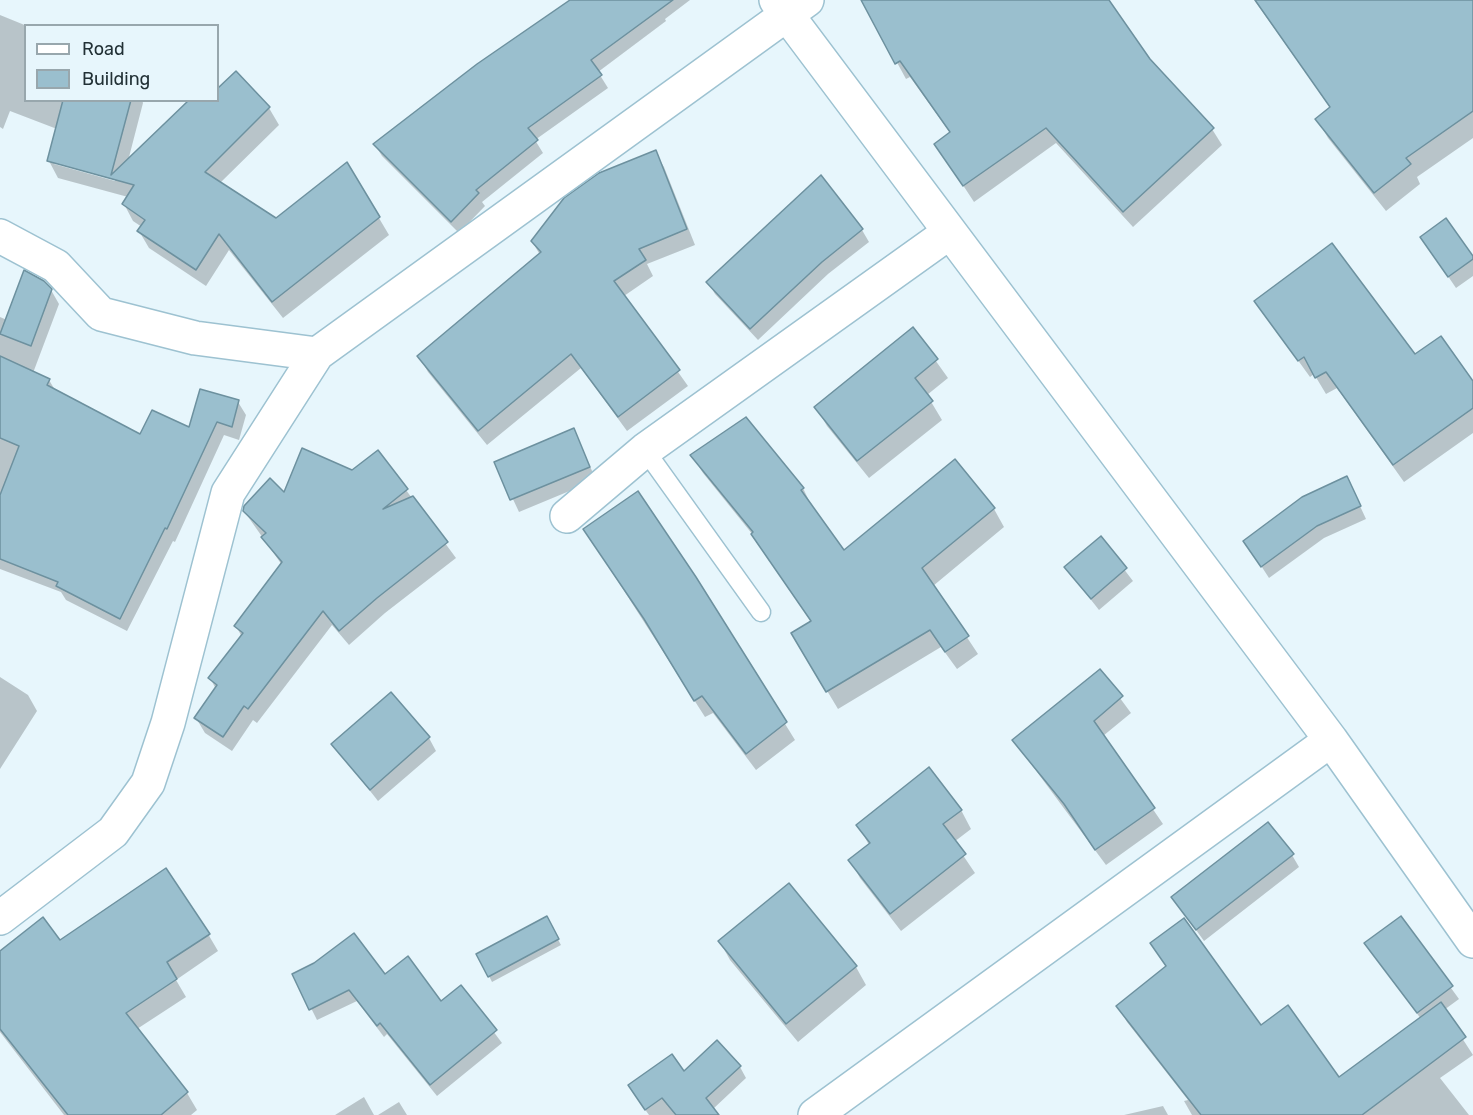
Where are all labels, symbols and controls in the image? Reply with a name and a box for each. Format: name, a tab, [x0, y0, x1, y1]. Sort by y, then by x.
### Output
legend	[24, 24, 219, 102]
text: Road	[82, 38, 125, 60]
text: Building	[82, 68, 150, 90]

